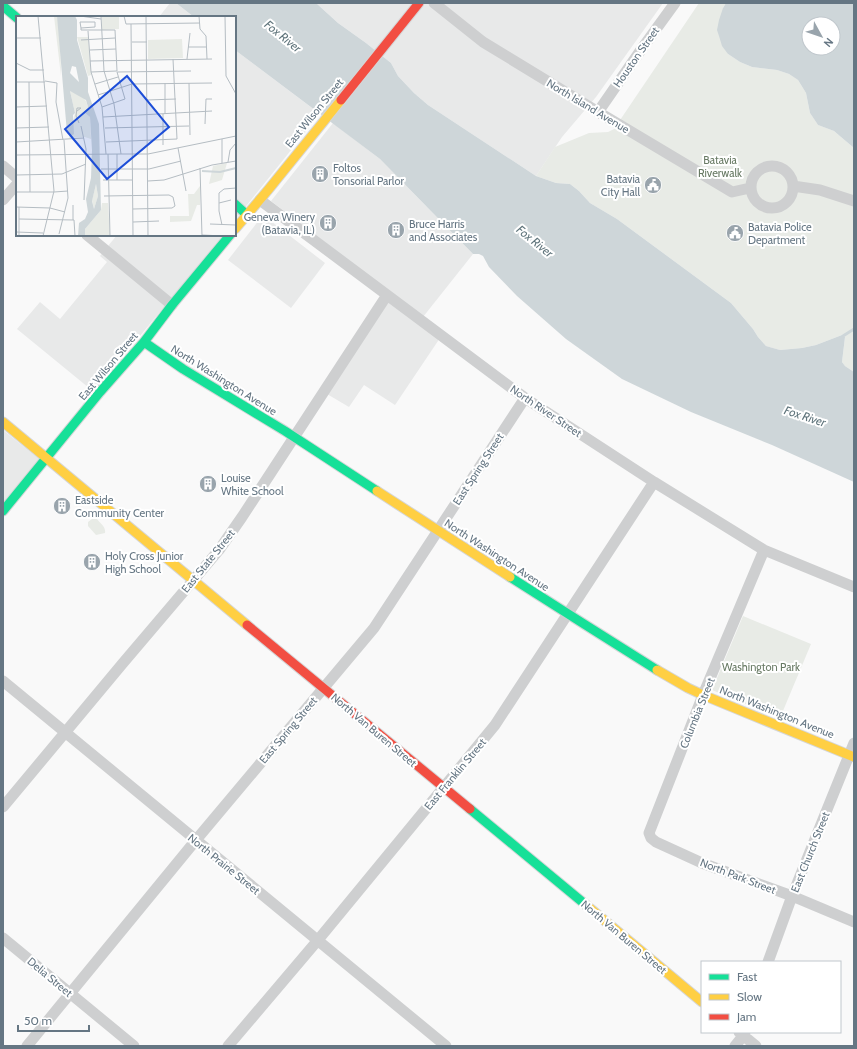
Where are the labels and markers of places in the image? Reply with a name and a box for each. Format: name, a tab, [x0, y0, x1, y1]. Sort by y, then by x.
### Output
place label: Foltos Tonsorial Parlor	[333, 161, 404, 188]
building icon: Foltos Tonsorial Parlor	[310, 164, 330, 184]
place label: Batavia City Hall	[601, 172, 641, 199]
public building icon: Batavia City Hall	[643, 175, 663, 195]
place label: Geneva Winery (Batavia, IL)	[244, 210, 315, 237]
building icon: Geneva Winery (Batavia, IL)	[318, 213, 338, 233]
place label: Bruce Harris and Associates	[409, 217, 478, 244]
building icon: Bruce Harris and Associates	[386, 220, 406, 240]
place label: Batavia Police Department	[748, 220, 812, 247]
public building icon: Batavia Police Department	[725, 223, 745, 243]
place label: Louise White School	[221, 471, 284, 498]
building icon: Louise White School	[198, 474, 218, 494]
place label: Eastside Community Center	[75, 493, 165, 520]
building icon: Eastside Community Center	[52, 496, 72, 516]
place label: Holy Cross Junior High School	[105, 549, 184, 576]
building icon: Holy Cross Junior High School	[82, 552, 102, 572]

